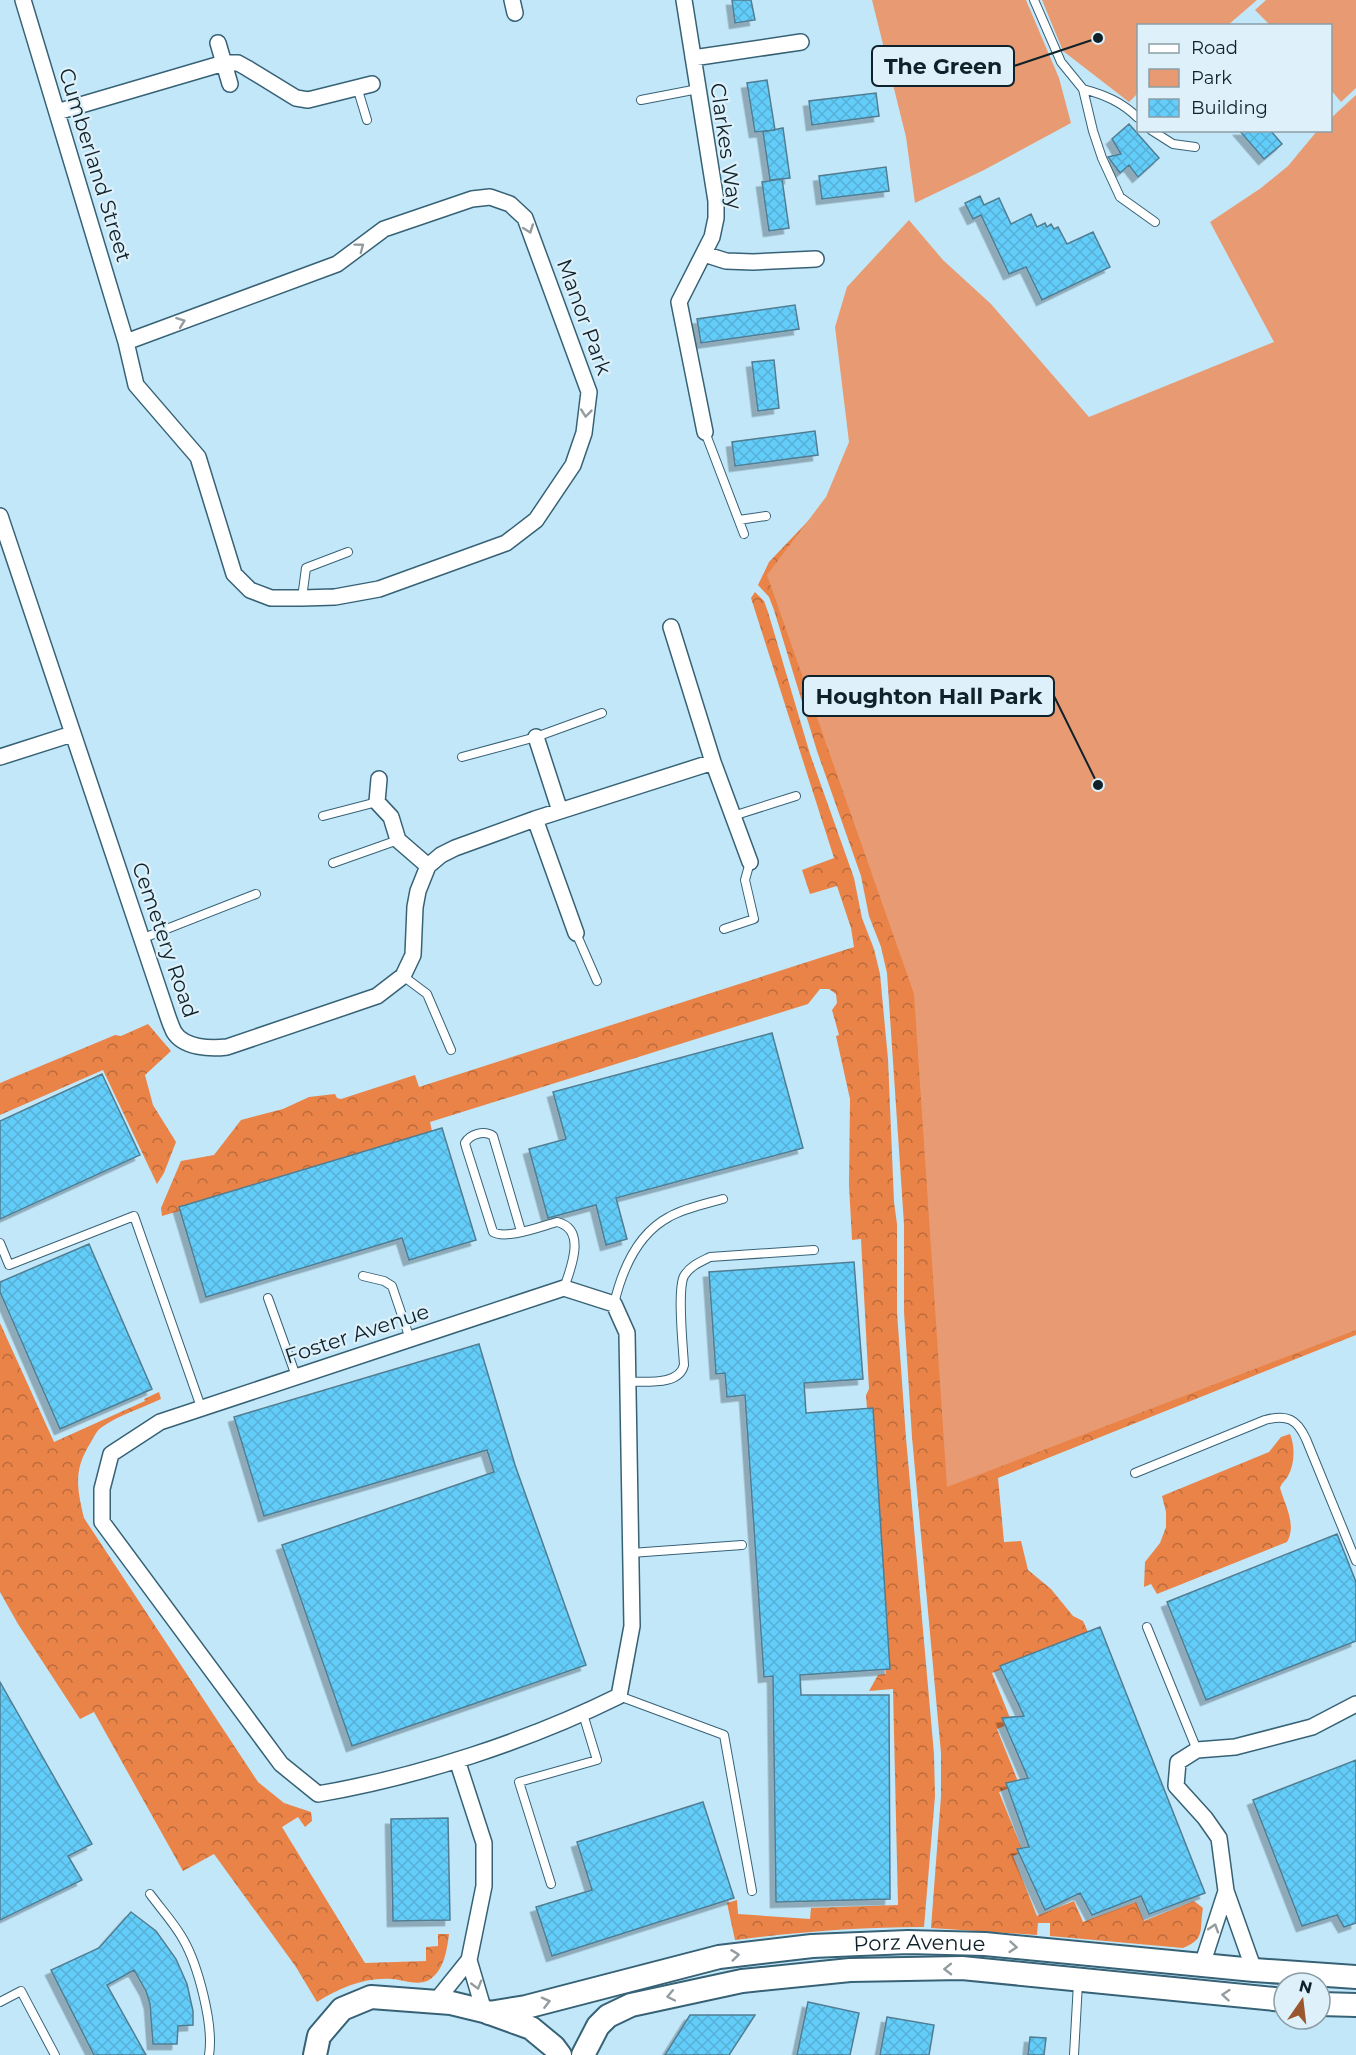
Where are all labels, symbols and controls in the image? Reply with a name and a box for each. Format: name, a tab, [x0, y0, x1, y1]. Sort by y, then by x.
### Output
legend	[1137, 24, 1332, 132]
text: Road	[1191, 37, 1238, 59]
callout: The Green	[872, 46, 1014, 86]
text: The Green	[884, 53, 1002, 80]
street label: Cumberland Street	[54, 65, 137, 265]
text: Park	[1191, 67, 1232, 89]
street label: Clarkes Way	[705, 81, 748, 211]
text: Building	[1191, 97, 1268, 119]
one-way arrow	[522, 223, 535, 234]
one-way arrow	[353, 243, 364, 254]
street label: Manor Park	[552, 255, 617, 379]
one-way arrow	[175, 317, 186, 329]
one-way arrow	[581, 409, 593, 418]
callout: Houghton Hall Park	[803, 676, 1054, 716]
text: Houghton Hall Park	[816, 683, 1043, 710]
street label: Cemetery Road	[127, 859, 204, 1021]
street label: Foster Avenue	[281, 1298, 432, 1369]
one-way arrow	[1207, 1923, 1219, 1934]
street label: Porz Avenue	[853, 1929, 986, 1956]
one-way arrow	[1009, 1940, 1018, 1953]
one-way arrow	[731, 1949, 740, 1962]
one-way arrow	[944, 1962, 953, 1975]
north arrow	[1272, 1971, 1332, 2031]
text: N	[1297, 1976, 1314, 1998]
one-way arrow	[470, 1980, 483, 1990]
one-way arrow	[667, 1989, 677, 2002]
one-way arrow	[1221, 1989, 1230, 2002]
one-way arrow	[541, 1996, 551, 2009]

